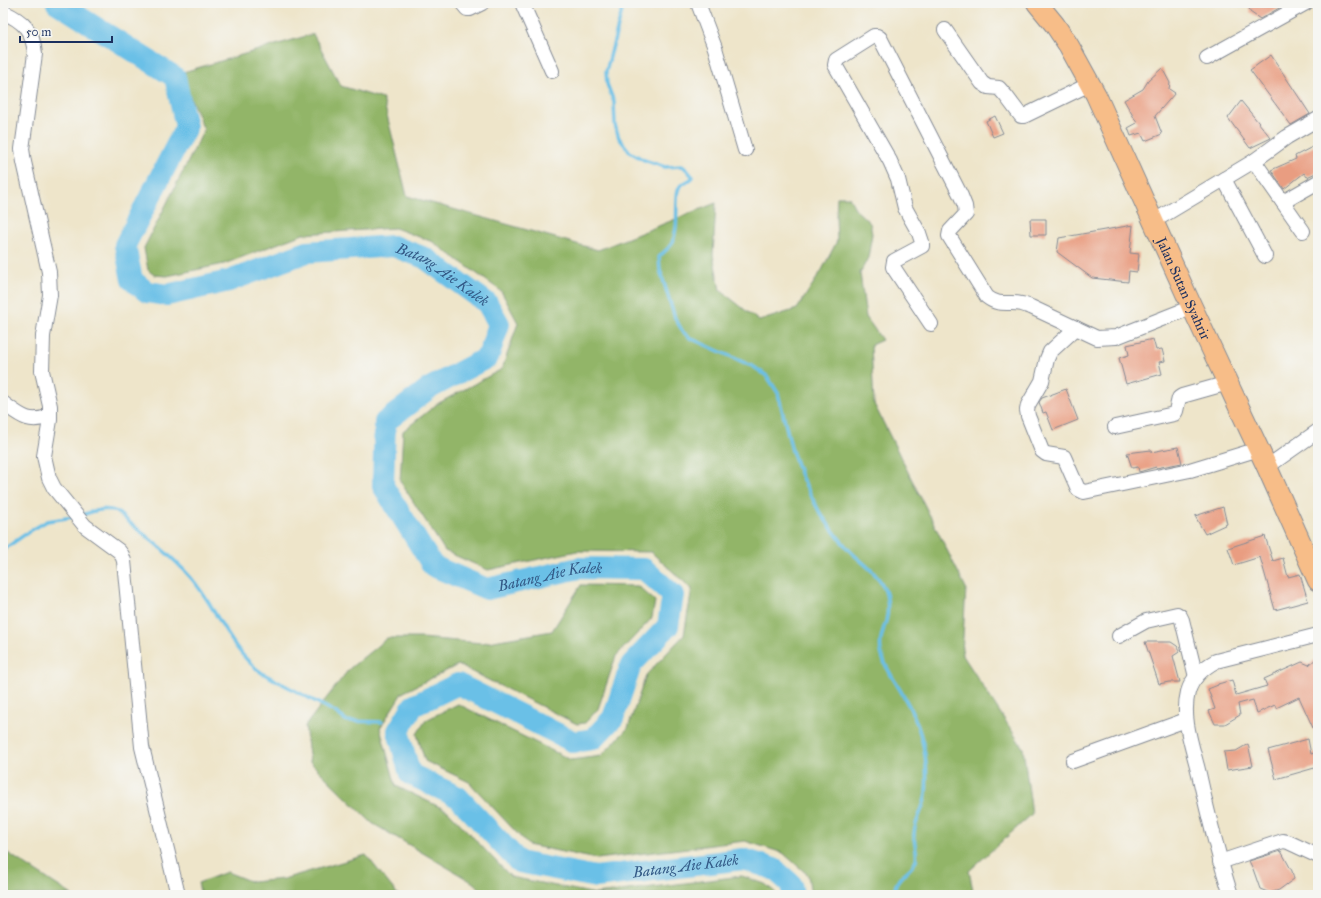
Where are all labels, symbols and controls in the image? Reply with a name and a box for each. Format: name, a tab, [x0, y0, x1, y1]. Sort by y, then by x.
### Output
scale bar	[20, 18, 112, 44]
text: 50 m	[26, 25, 51, 39]
street label: Jalan Sutan Syahrir	[1151, 233, 1215, 343]
water label: Batang Aie Kalek	[393, 239, 493, 310]
water label: Batang Aie Kalek	[495, 559, 603, 595]
water label: Batang Aie Kalek	[631, 851, 740, 882]

